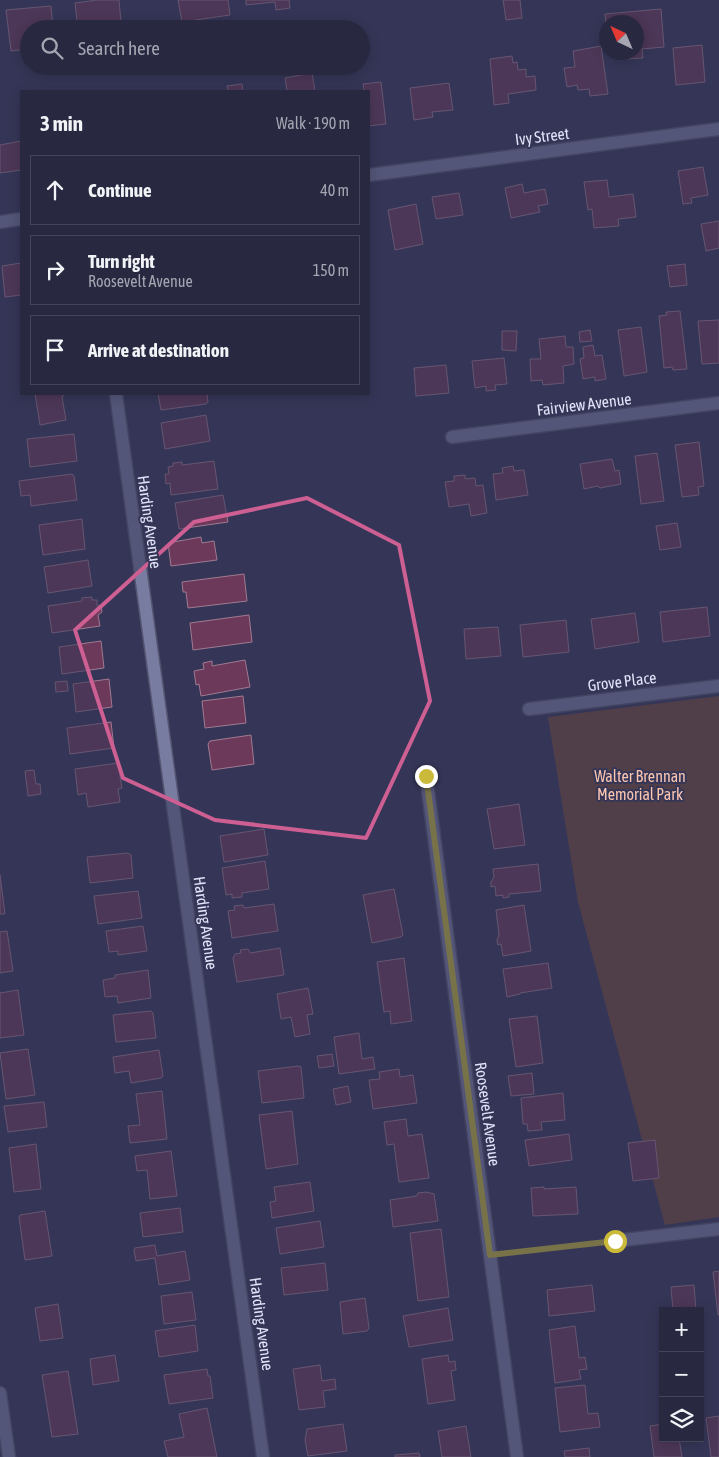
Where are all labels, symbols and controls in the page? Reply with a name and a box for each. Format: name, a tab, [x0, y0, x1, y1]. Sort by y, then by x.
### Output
north arrow	[599, 15, 644, 60]
search box	[20, 20, 370, 75]
icon: search	[38, 34, 66, 62]
text: Search here	[78, 37, 160, 59]
text: 3 min	[40, 111, 83, 135]
text: Walk · 190 m	[276, 114, 350, 132]
street label: Ivy Street	[514, 124, 571, 149]
icon: ahead	[41, 176, 69, 204]
text: Continue	[88, 179, 152, 201]
text: 40 m	[320, 181, 349, 199]
text: Turn right	[88, 250, 155, 272]
icon: right	[41, 256, 69, 284]
text: 150 m	[313, 261, 349, 279]
text: Roosevelt Avenue	[88, 272, 193, 290]
icon: arrive	[41, 336, 69, 364]
text: Arrive at destination	[88, 339, 229, 361]
street label: Fairview Avenue	[536, 389, 632, 419]
street label: Harding Avenue	[134, 474, 165, 570]
street label: Grove Place	[587, 668, 657, 694]
route end	[415, 765, 438, 788]
park label: Walter Brennan Memorial Park	[594, 767, 686, 803]
street label: Harding Avenue	[190, 875, 221, 971]
street label: Roosevelt Avenue	[472, 1061, 504, 1167]
route start	[604, 1230, 627, 1253]
street label: Harding Avenue	[246, 1276, 277, 1372]
map controls	[659, 1307, 704, 1442]
button: +	[659, 1307, 704, 1352]
button: −	[659, 1352, 704, 1397]
button: layers	[659, 1397, 704, 1442]

